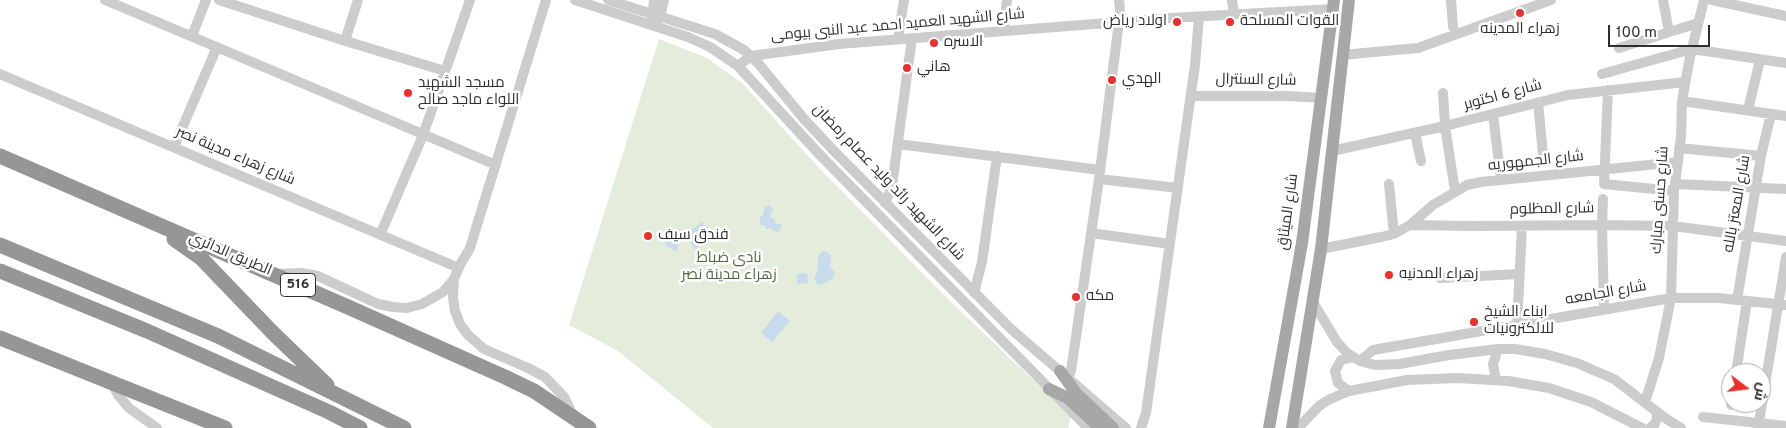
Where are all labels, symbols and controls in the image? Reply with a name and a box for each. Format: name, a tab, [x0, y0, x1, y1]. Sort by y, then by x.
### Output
street label: شارع الشهيد العميد احمد عبد النبى بيومى	[770, 6, 1026, 46]
marker: زهراء المدينه	[1514, 7, 1526, 19]
place label: اولاد رياض	[1103, 13, 1167, 31]
place label: القوات المسلحة	[1240, 13, 1339, 31]
scale bar	[1611, 15, 1714, 47]
marker: اولاد رياض	[1171, 16, 1183, 28]
marker: القوات المسلحة	[1224, 16, 1236, 28]
place label: زهراء المدينه	[1480, 21, 1560, 39]
text: 100 m	[1616, 24, 1657, 43]
place label: الاسره	[944, 34, 983, 52]
marker: الاسره	[928, 37, 940, 49]
place label: هاني	[917, 59, 951, 77]
marker: هاني	[901, 62, 913, 74]
place label: الهدي	[1122, 71, 1162, 89]
street label: شارع السنترال	[1215, 71, 1297, 91]
marker: الهدي	[1106, 74, 1118, 86]
place label: مسجد الشهيد اللواء ماجد صالح	[418, 75, 519, 110]
street label: شارع 6 اكتوبر	[1462, 77, 1544, 115]
marker: مسجد الشهيد اللواء ماجد صالح	[402, 87, 414, 99]
street label: شارع الشهيد رائد وليد عصام رمضان	[808, 101, 968, 265]
street label: شارع زهراء مدينة نصر	[173, 124, 297, 190]
street label: شارع حسنى مبارك	[1648, 145, 1674, 255]
street label: شارع الجمهوريه	[1487, 148, 1585, 176]
street label: شارع المعتز بالله	[1721, 154, 1755, 254]
street label: شارع الميثاق	[1275, 173, 1303, 251]
street label: شارع المظلوم	[1509, 200, 1595, 220]
place label: فندق سيف	[658, 227, 729, 245]
street label: الطريق الدائري	[186, 229, 274, 281]
marker: فندق سيف	[642, 230, 654, 242]
park label: نادى ضباط زهراء مدينة نصر	[681, 250, 777, 285]
place label: زهراء المدنيه	[1399, 266, 1478, 284]
marker: زهراء المدنيه	[1383, 269, 1395, 281]
road number: 516	[280, 274, 316, 296]
street label: شارع الجامعه	[1564, 278, 1648, 310]
place label: مكه	[1086, 288, 1114, 306]
marker: مكه	[1070, 291, 1082, 303]
place label: ابناء الشيخ للالكترونيات	[1484, 304, 1554, 339]
marker: ابناء الشيخ للالكترونيات	[1468, 316, 1480, 328]
north arrow	[1721, 363, 1771, 413]
text: ش	[1749, 381, 1771, 403]

